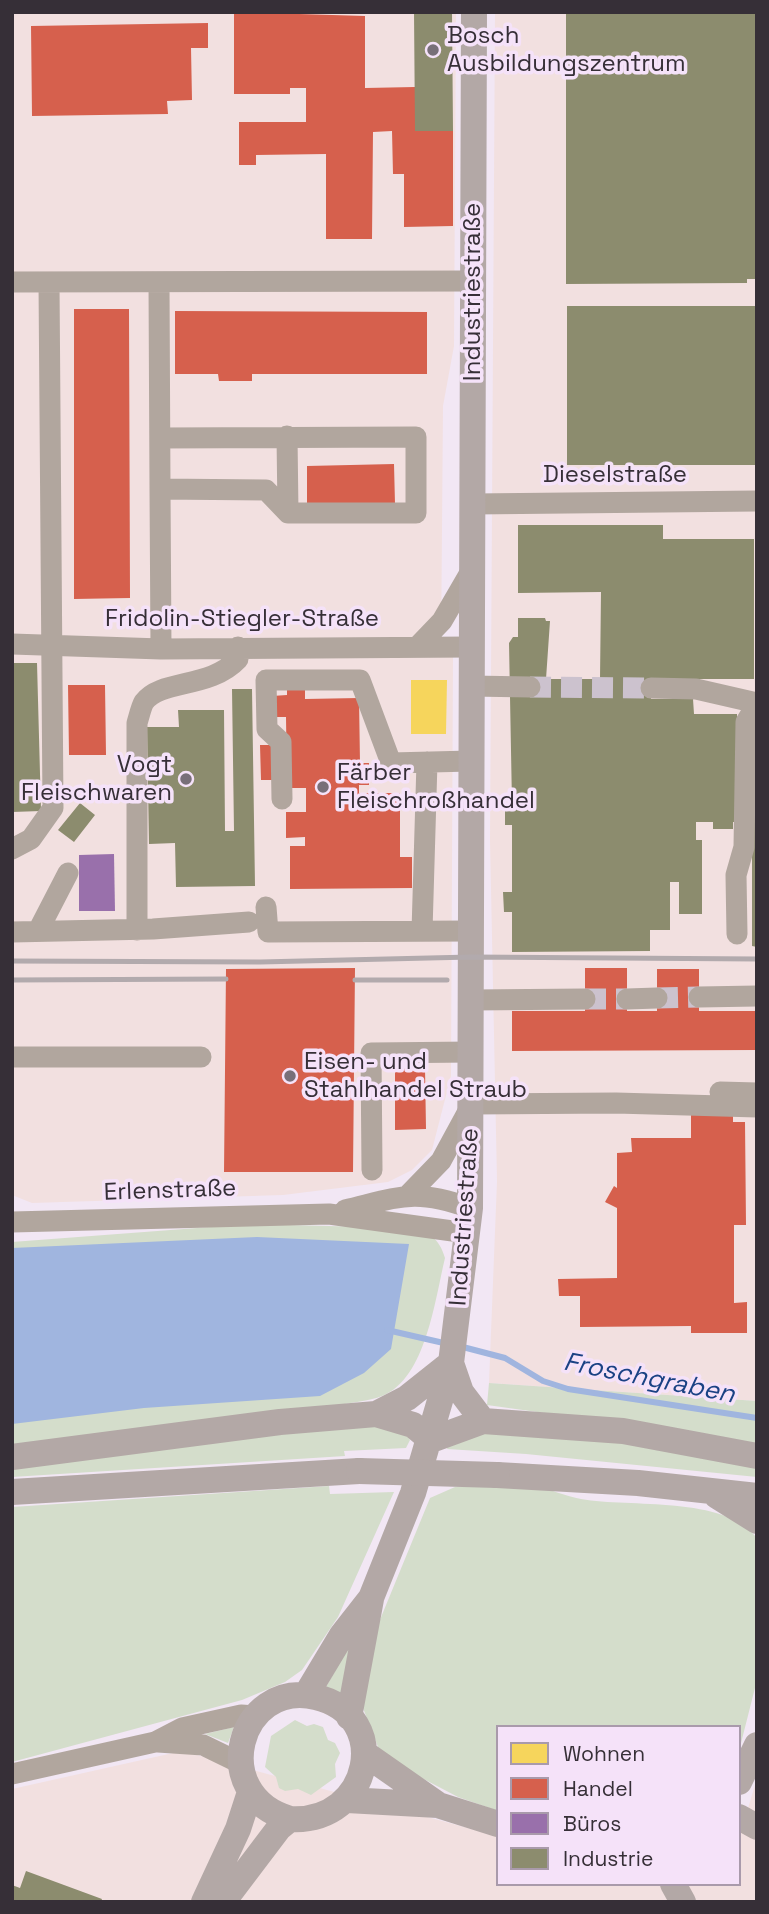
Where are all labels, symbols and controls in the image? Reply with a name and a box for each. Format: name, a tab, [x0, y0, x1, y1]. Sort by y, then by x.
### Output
place label: Bosch Ausbildungszentrum	[447, 22, 686, 78]
marker: Bosch Ausbildungszentrum	[425, 42, 441, 58]
street label: Industriestraße	[459, 203, 487, 381]
street label: Dieselstraße	[543, 461, 687, 489]
street label: Fridolin-Stiegler-Straße	[105, 605, 379, 633]
place label: Vogt Fleischwaren	[21, 751, 172, 807]
place label: Färber Fleischroßhandel	[337, 759, 535, 815]
marker: Vogt Fleischwaren	[178, 771, 194, 787]
marker: Färber Fleischroßhandel	[315, 779, 331, 795]
place label: Eisen- und Stahlhandel Straub	[304, 1048, 527, 1104]
marker: Eisen- und Stahlhandel Straub	[282, 1068, 298, 1084]
street label: Industriestraße	[444, 1127, 486, 1307]
street label: Erlenstraße	[103, 1174, 237, 1208]
water label: Froschgraben	[561, 1347, 737, 1411]
legend	[496, 1725, 741, 1886]
text: Wohnen	[563, 1740, 645, 1767]
text: Handel	[563, 1775, 633, 1802]
text: Büros	[563, 1810, 621, 1837]
text: Industrie	[563, 1845, 653, 1872]

